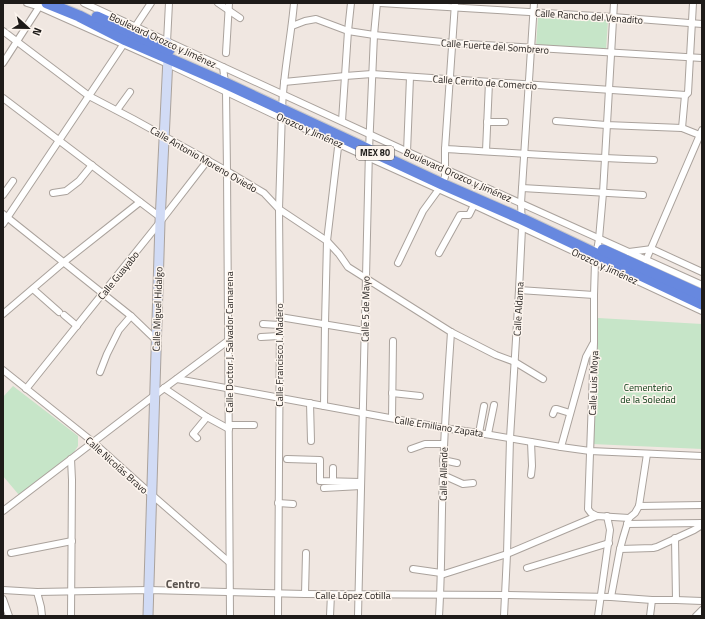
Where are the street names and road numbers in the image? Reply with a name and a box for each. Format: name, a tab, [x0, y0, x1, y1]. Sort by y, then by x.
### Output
street label: Calle Rancho del Venadito	[535, 5, 643, 28]
street label: Boulevard Orozco y Jiménez	[107, 9, 219, 72]
street label: Calle Fuerte del Sombrero	[440, 35, 549, 58]
street label: Calle Cerrito de Comercio	[432, 71, 538, 94]
street label: Orozco y Jiménez	[274, 109, 346, 152]
street label: Calle Antonio Moreno Oviedo	[147, 123, 260, 196]
street label: Boulevard Orozco y Jiménez	[401, 145, 515, 206]
road number: MEX 80	[356, 146, 394, 160]
street label: Orozco y Jiménez	[569, 244, 641, 289]
street label: Calle Guayabo	[94, 248, 143, 303]
street label: Calle Miguel Hidalgo	[149, 266, 166, 352]
street label: Calle Doctor J. Salvador Camarena	[222, 271, 237, 413]
street label: Calle 5 de Mayo	[357, 276, 374, 342]
street label: Calle Aldama	[510, 282, 527, 337]
street label: Calle Francisco I. Madero	[272, 303, 287, 407]
street label: Calle Luis Moya	[585, 350, 602, 416]
street label: Calle Emiliano Zapata	[393, 412, 485, 441]
street label: Calle Nicolás Bravo	[82, 433, 151, 498]
street label: Calle Allende	[436, 447, 451, 501]
street label: Calle López Cotilla	[315, 588, 391, 603]

